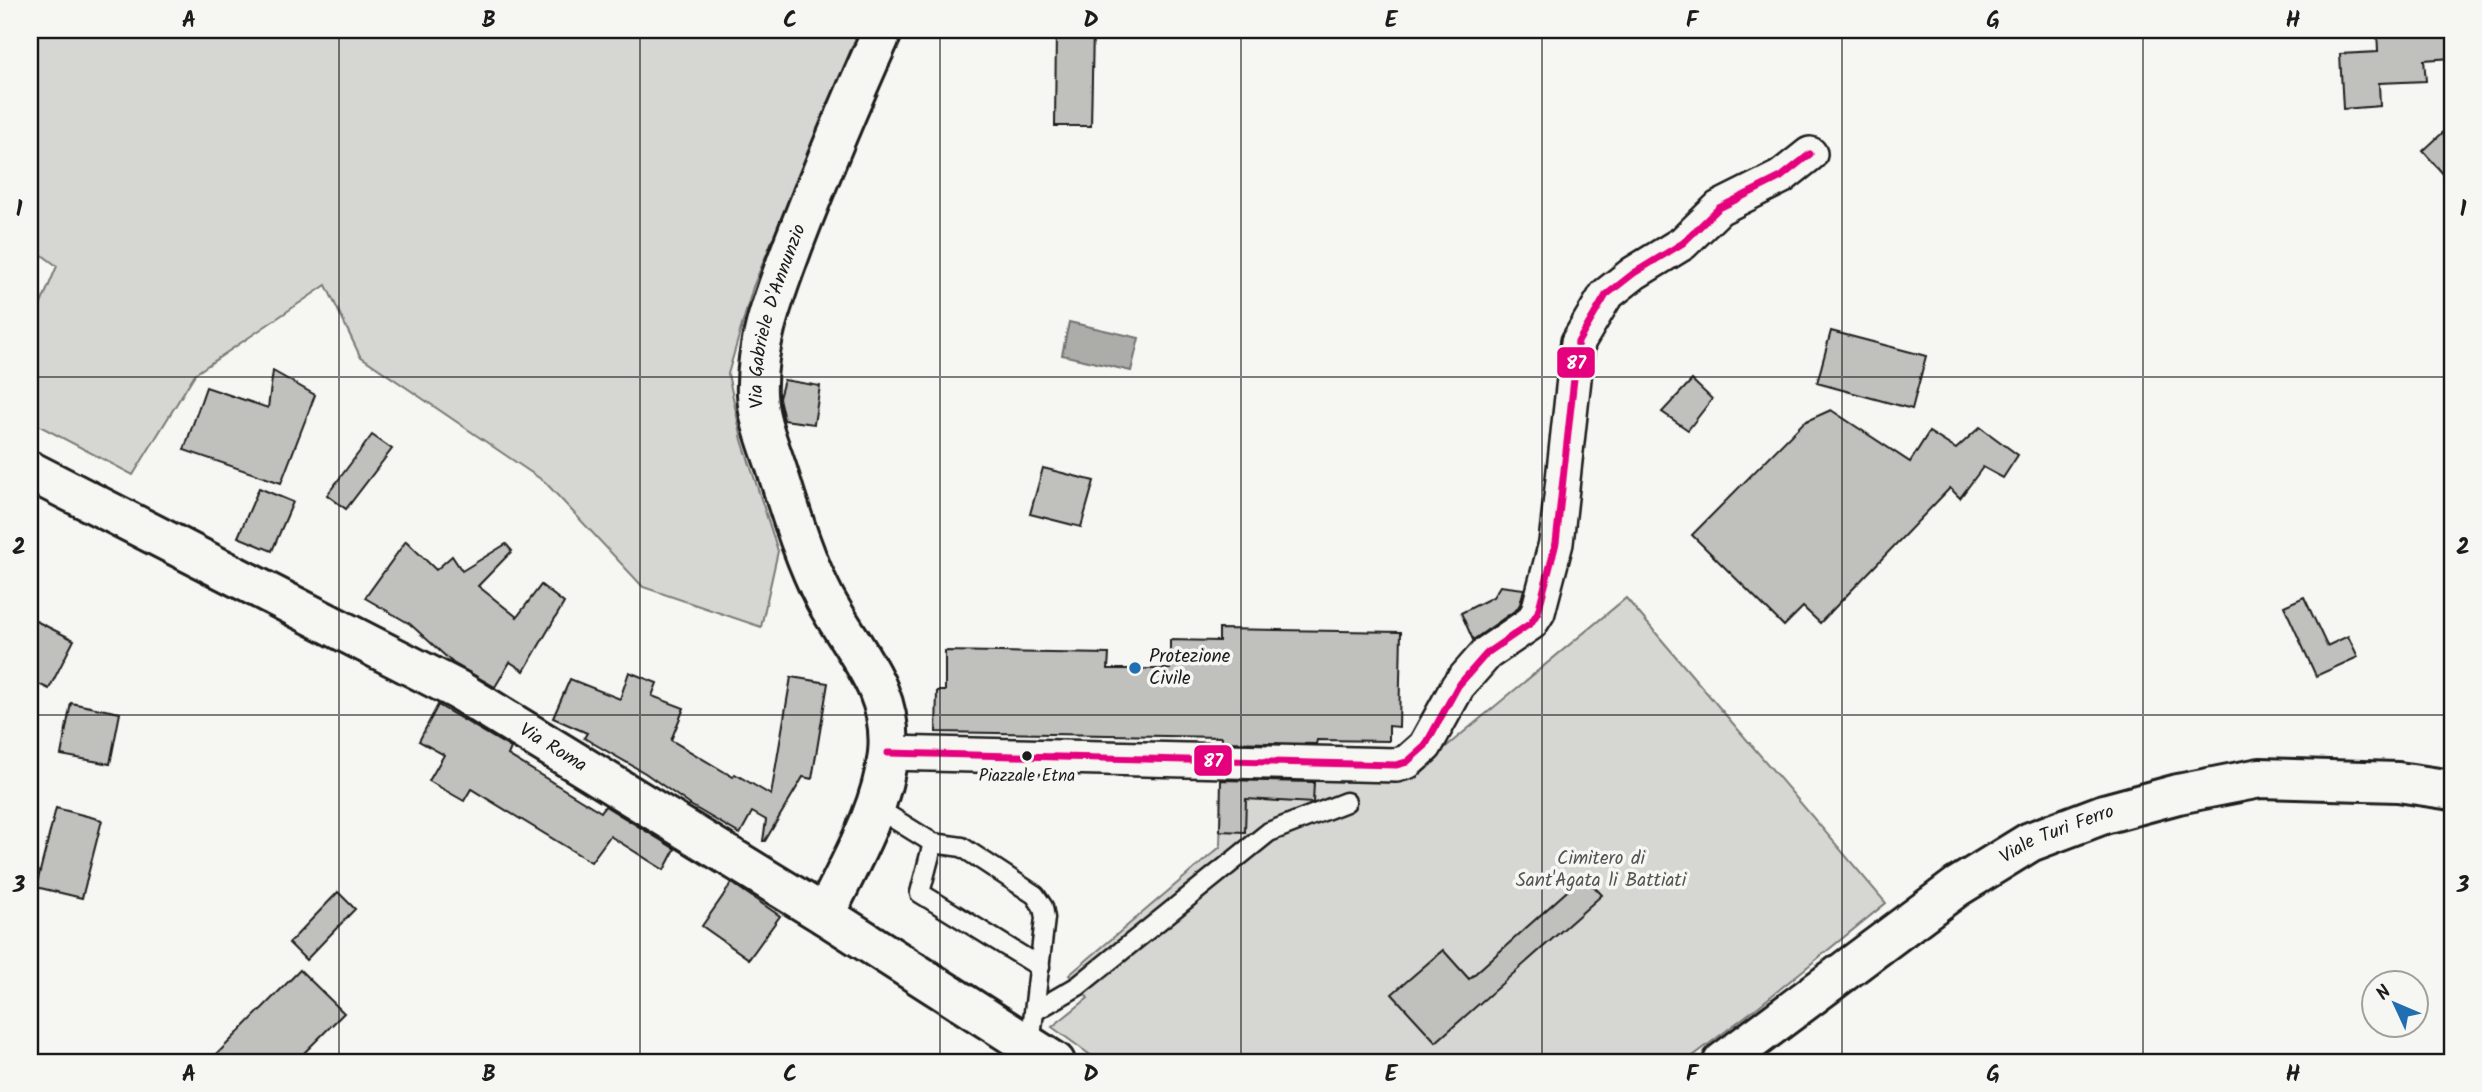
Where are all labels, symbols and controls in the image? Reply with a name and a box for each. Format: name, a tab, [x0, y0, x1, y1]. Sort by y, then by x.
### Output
text: A	[182, 3, 196, 39]
text: B	[482, 3, 496, 39]
text: C	[783, 3, 797, 39]
text: D	[1083, 3, 1099, 39]
text: E	[1385, 3, 1399, 39]
text: F	[1686, 3, 1700, 39]
text: G	[1986, 3, 2000, 39]
text: H	[2286, 3, 2301, 39]
text: 1	[16, 192, 23, 228]
text: 1	[2460, 192, 2467, 228]
street label: Via Gabriele D'Annunzio	[742, 220, 815, 410]
line badge: 87	[1556, 346, 1596, 379]
text: 87	[1566, 349, 1587, 379]
text: 2	[12, 530, 26, 566]
text: 2	[2456, 530, 2470, 566]
place label: Protezione Civile	[1149, 642, 1231, 694]
marker: Protezione Civile	[1127, 660, 1143, 676]
street label: Via Roma	[513, 716, 593, 781]
line badge: 87	[1193, 744, 1233, 777]
text: 87	[1203, 747, 1224, 777]
marker: Piazzale Etna	[1020, 749, 1034, 763]
place label: Piazzale Etna	[979, 763, 1075, 790]
street label: Viale Turi Ferro	[1994, 797, 2117, 872]
park label: Cimitero di Sant'Agata li Battiati	[1516, 844, 1688, 896]
text: 3	[12, 868, 26, 904]
text: 3	[2456, 868, 2470, 904]
north arrow	[2360, 970, 2430, 1040]
text: N	[2369, 979, 2399, 1008]
text: A	[182, 1057, 196, 1092]
text: B	[482, 1057, 496, 1092]
text: C	[783, 1057, 797, 1092]
text: D	[1083, 1057, 1099, 1092]
text: E	[1385, 1057, 1399, 1092]
text: F	[1686, 1057, 1700, 1092]
text: G	[1986, 1057, 2000, 1092]
text: H	[2286, 1057, 2301, 1092]

